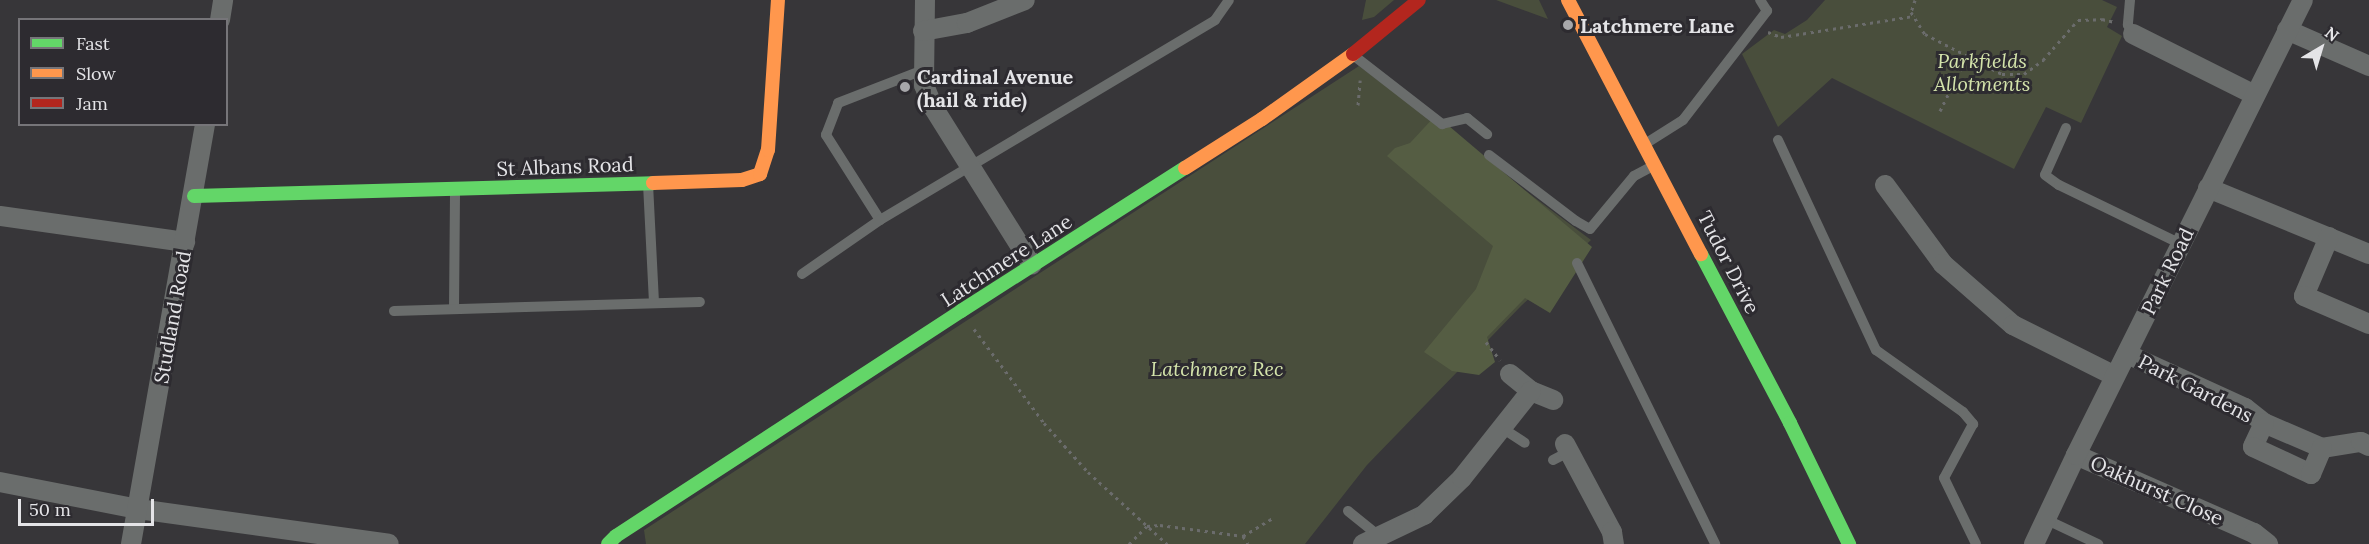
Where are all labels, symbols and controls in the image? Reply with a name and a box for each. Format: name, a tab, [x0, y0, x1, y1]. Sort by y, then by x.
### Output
place label: Latchmere Lane	[1580, 13, 1734, 37]
legend	[18, 18, 228, 126]
marker: Latchmere Lane	[1561, 18, 1575, 32]
north arrow	[2291, 18, 2351, 78]
text: N	[2321, 22, 2343, 46]
text: Fast	[76, 32, 110, 55]
park label: Parkfields Allotments	[1934, 49, 2030, 96]
text: Slow	[76, 62, 116, 85]
place label: Cardinal Avenue (hail & ride)	[917, 64, 1073, 111]
marker: Cardinal Avenue (hail & ride)	[898, 80, 912, 94]
text: Jam	[76, 92, 108, 115]
street label: St Albans Road	[496, 152, 634, 180]
street label: Tudor Drive	[1693, 207, 1765, 317]
street label: Latchmere Lane	[936, 209, 1076, 311]
street label: Park Road	[2136, 224, 2198, 318]
street label: Studland Road	[149, 249, 195, 385]
street label: Park Gardens	[2135, 349, 2257, 427]
park label: Latchmere Rec	[1151, 356, 1283, 380]
street label: Oakhurst Close	[2087, 450, 2227, 530]
scale bar	[21, 487, 158, 525]
text: 50 m	[29, 498, 71, 521]

